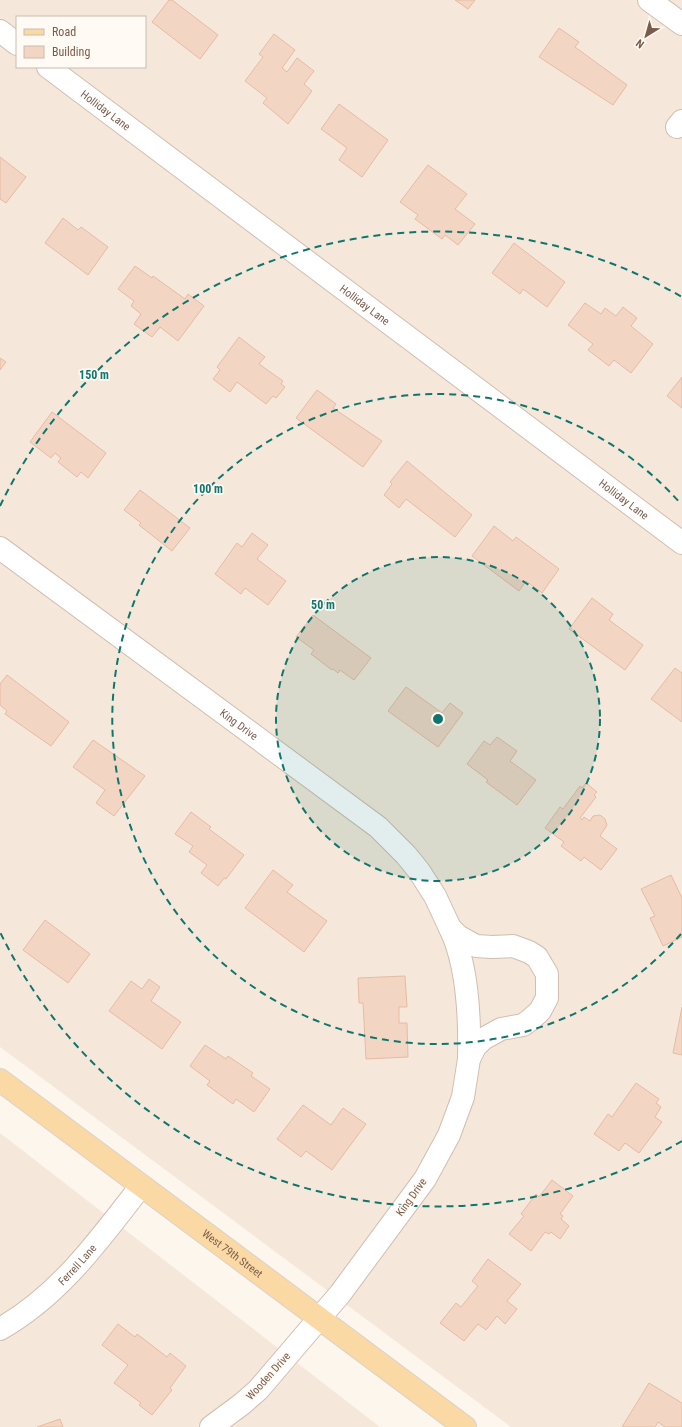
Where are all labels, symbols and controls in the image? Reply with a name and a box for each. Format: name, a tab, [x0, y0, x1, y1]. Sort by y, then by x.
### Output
legend	[16, 16, 146, 68]
north arrow	[626, 16, 666, 56]
text: Road	[52, 25, 76, 39]
text: N	[633, 36, 647, 51]
text: Building	[52, 45, 90, 59]
street label: Holliday Lane	[78, 88, 133, 133]
street label: Holliday Lane	[337, 282, 392, 328]
text: 150 m	[79, 368, 109, 382]
street label: Holliday Lane	[596, 477, 651, 523]
text: 100 m	[193, 482, 223, 496]
text: 50 m	[311, 598, 335, 612]
street label: King Drive	[217, 707, 260, 743]
centre of rings	[431, 712, 445, 726]
street label: King Drive	[393, 1176, 430, 1219]
street label: West 79th Street	[199, 1227, 265, 1281]
street label: Ferrell Lane	[56, 1242, 99, 1288]
street label: Wooden Drive	[244, 1350, 293, 1403]

